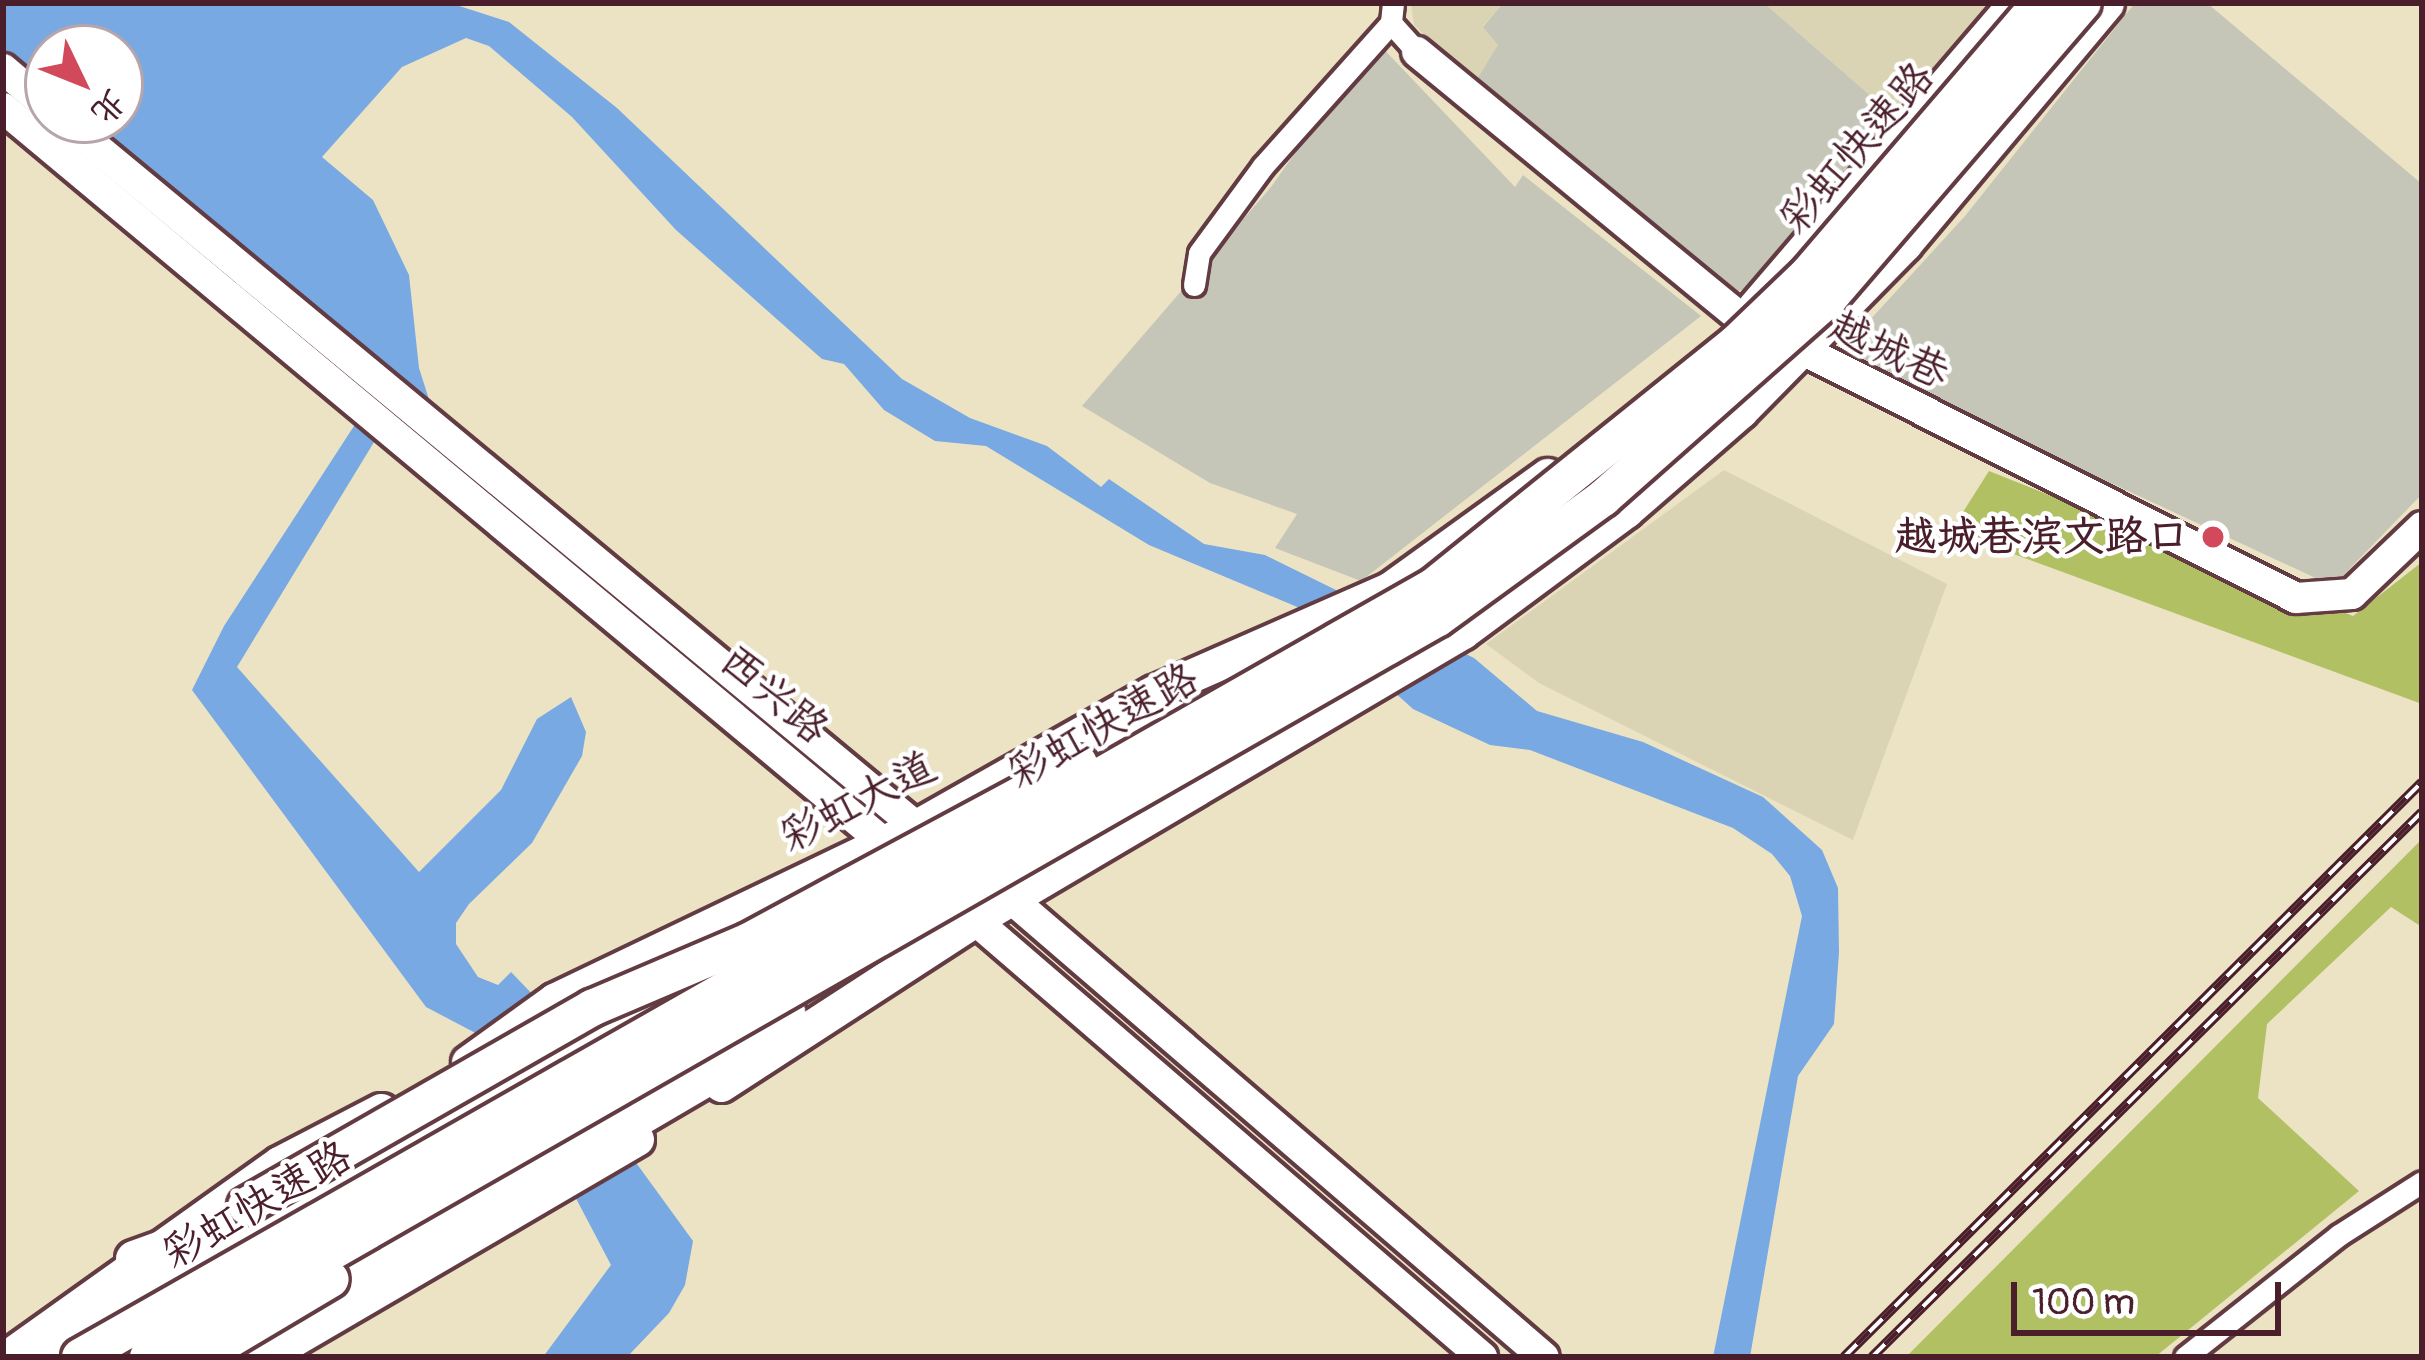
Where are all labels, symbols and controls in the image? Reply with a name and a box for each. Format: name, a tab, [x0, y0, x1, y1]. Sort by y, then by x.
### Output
north arrow	[24, 24, 144, 144]
street label: 彩虹快速路	[1769, 52, 1945, 244]
text: 北	[82, 81, 135, 133]
street label: 越城巷	[1821, 301, 1957, 399]
place label: 越城巷滨文路口	[1895, 512, 2189, 562]
marker: 越城巷滨文路口	[2200, 524, 2226, 550]
street label: 西兴路	[710, 635, 838, 755]
street label: 彩虹快速路	[999, 653, 1207, 799]
street label: 彩虹大道	[772, 741, 944, 863]
street label: 彩虹快速路	[153, 1131, 361, 1279]
scale bar	[2017, 1258, 2287, 1332]
text: 100 m	[2032, 1280, 2135, 1325]

